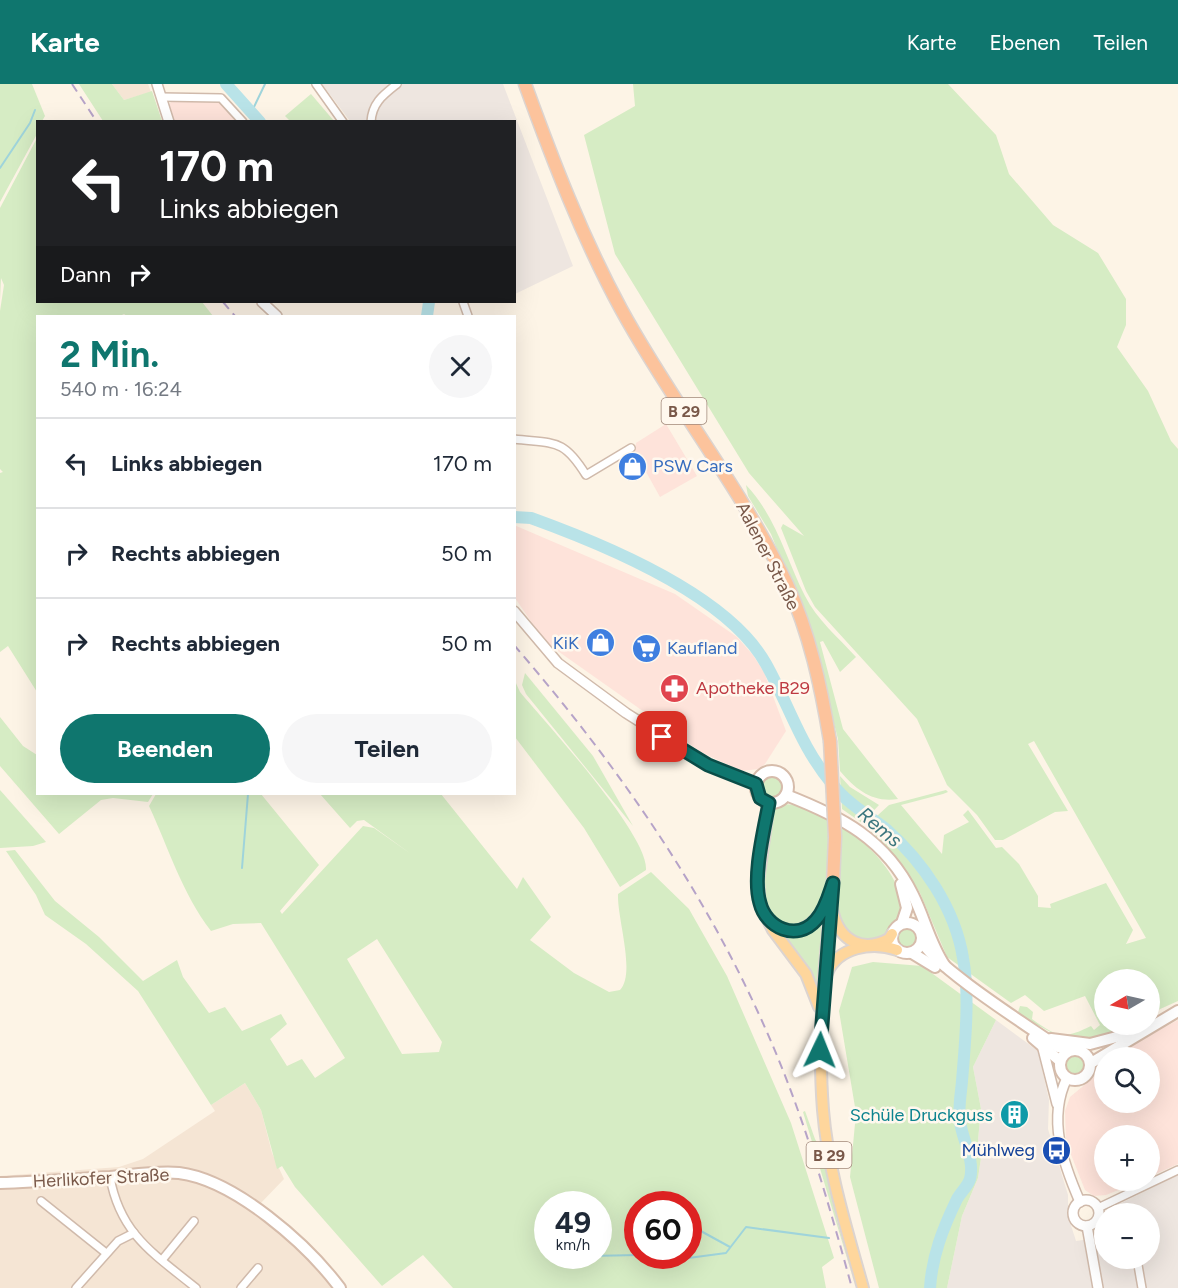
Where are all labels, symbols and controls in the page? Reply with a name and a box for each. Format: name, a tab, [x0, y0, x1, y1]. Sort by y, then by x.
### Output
text: Karte	[30, 25, 100, 59]
text: Karte	[907, 30, 956, 55]
text: Ebenen	[989, 30, 1061, 55]
text: Teilen	[1094, 30, 1148, 55]
text: 170 m	[159, 141, 274, 192]
icon: left	[60, 144, 138, 222]
text: Links abbiegen	[159, 192, 339, 225]
icon: right	[123, 258, 156, 291]
text: Dann	[60, 261, 111, 288]
text: 2 Min.	[60, 333, 159, 376]
button: close	[429, 335, 492, 398]
text: 540 m · 16:24	[60, 377, 182, 401]
road number: B 29	[662, 398, 706, 424]
icon: left	[60, 447, 93, 480]
text: Links abbiegen	[111, 450, 262, 477]
text: 170 m	[433, 450, 492, 477]
shop icon: PSW Cars	[616, 450, 648, 482]
place label: PSW Cars	[653, 455, 733, 477]
street label: Aalener Straße	[731, 498, 805, 614]
icon: right	[60, 537, 93, 570]
text: Rechts abbiegen	[111, 540, 280, 567]
text: 50 m	[441, 540, 492, 567]
icon: right	[60, 627, 93, 660]
shop icon: KiK	[584, 627, 616, 659]
text: Rechts abbiegen	[111, 630, 280, 657]
text: 50 m	[441, 630, 492, 657]
place label: KiK	[553, 632, 579, 654]
supermarket icon: Kaufland	[630, 632, 662, 664]
place label: Kaufland	[667, 637, 737, 659]
pharmacy icon: Apotheke B29	[659, 672, 691, 704]
place label: Apotheke B29	[696, 677, 810, 699]
pin	[636, 711, 687, 762]
button: Beenden	[60, 714, 270, 783]
button: Teilen	[282, 714, 492, 783]
icon: arrive	[645, 720, 678, 753]
water label: Rems	[853, 802, 907, 853]
north arrow	[1094, 969, 1160, 1035]
map controls	[1094, 969, 1160, 1269]
position arrow	[788, 1018, 852, 1082]
button: search	[1094, 1047, 1160, 1113]
building icon: Schüle Druckguss	[998, 1099, 1030, 1131]
place label: Schüle Druckguss	[850, 1104, 993, 1126]
button: +	[1094, 1125, 1160, 1191]
bus stop icon: Mühlweg	[1040, 1134, 1072, 1166]
place label: Mühlweg	[961, 1139, 1035, 1161]
road number: B 29	[806, 1142, 852, 1168]
street label: Herlikofer Straße	[32, 1163, 170, 1193]
speed limit sign: 60	[624, 1191, 702, 1269]
button: −	[1094, 1203, 1160, 1269]
text: 49	[555, 1204, 591, 1241]
text: km/h	[556, 1236, 590, 1254]

